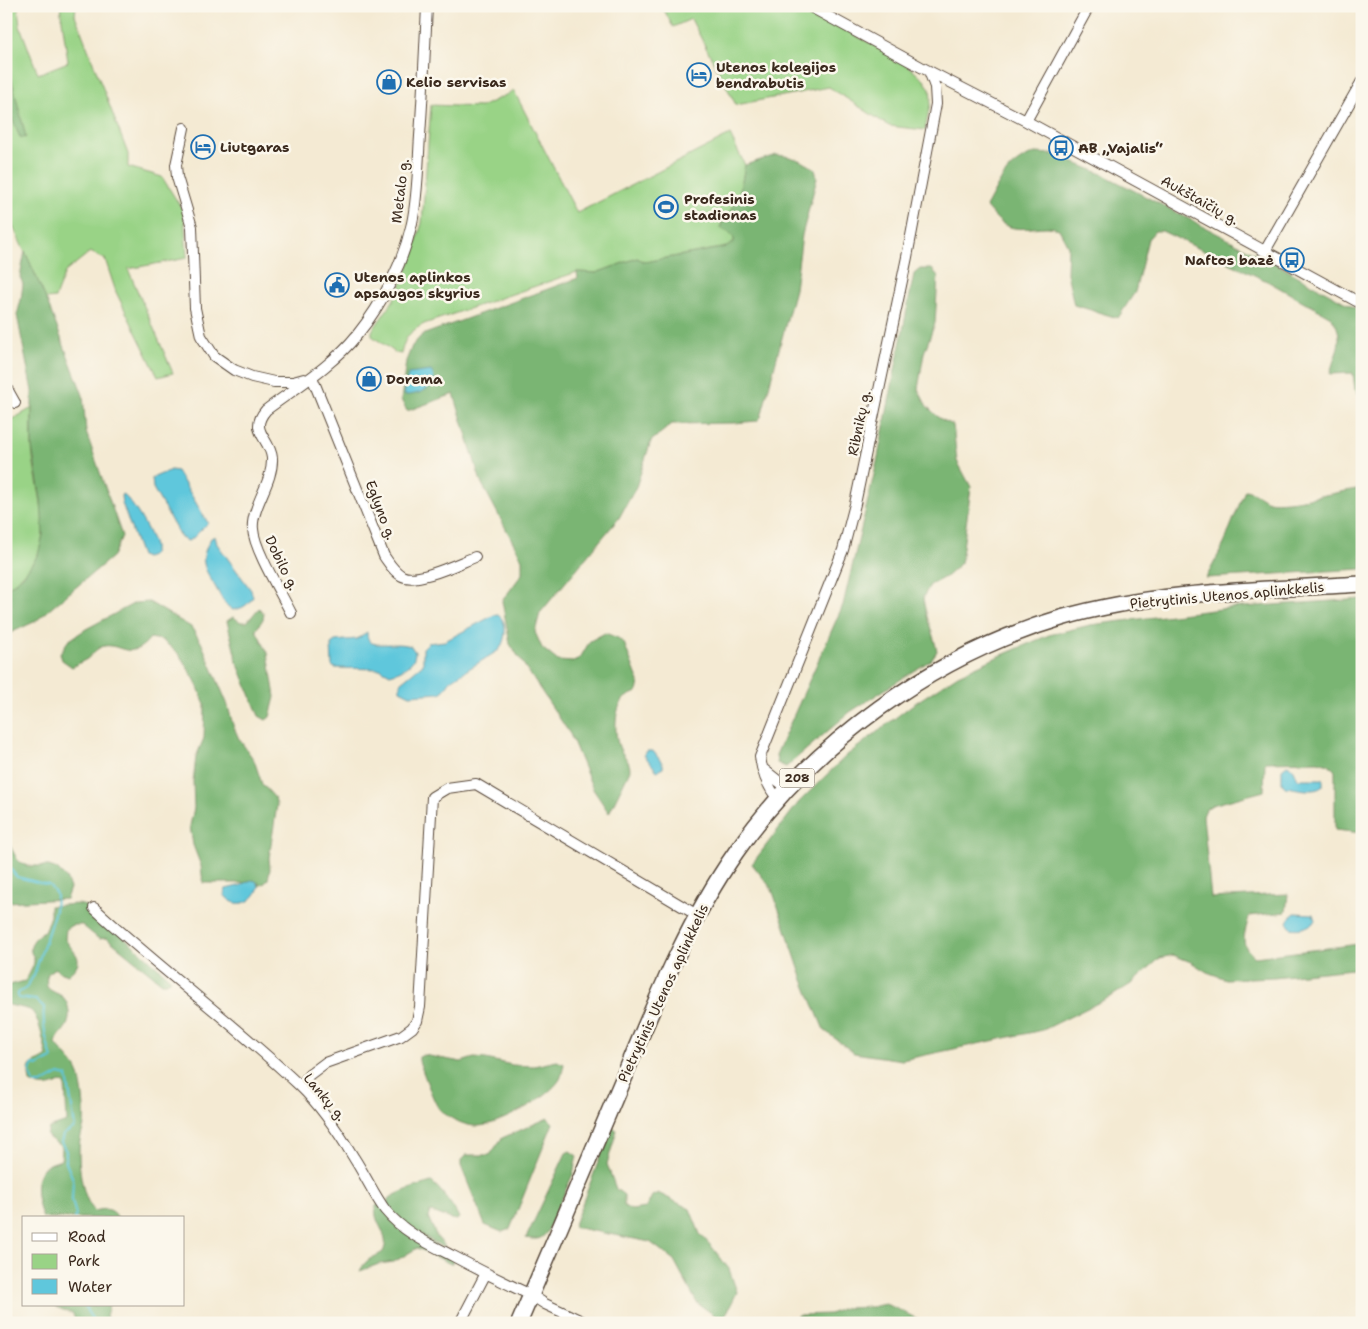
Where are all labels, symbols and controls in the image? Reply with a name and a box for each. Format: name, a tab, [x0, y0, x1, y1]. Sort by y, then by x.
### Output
place label: Utenos kolegijos bendrabutis	[716, 58, 836, 92]
hotel icon: Utenos kolegijos bendrabutis	[686, 62, 712, 88]
shop icon: Kelio servisas	[376, 69, 402, 95]
place label: Kelio servisas	[406, 73, 507, 91]
hotel icon: Liutgaras	[190, 134, 216, 160]
bus stop icon: AB „Vajalis“	[1048, 135, 1074, 161]
place label: Liutgaras	[220, 138, 289, 156]
place label: AB „Vajalis“	[1078, 139, 1163, 157]
street label: Metalo g.	[387, 158, 413, 224]
street label: Aukštaičių g.	[1158, 171, 1242, 229]
place label: Profesinis stadionas	[684, 190, 757, 224]
sports icon: Profesinis stadionas	[653, 194, 679, 220]
bus stop icon: Naftos bazė	[1279, 247, 1305, 273]
place label: Naftos bazė	[1185, 251, 1274, 269]
place label: Utenos aplinkos apsaugos skyrius	[354, 268, 480, 302]
public building icon: Utenos aplinkos apsaugos skyrius	[324, 272, 350, 298]
shop icon: Dorema	[356, 366, 382, 392]
place label: Dorema	[386, 370, 443, 388]
street label: Ribnikų g.	[843, 389, 875, 457]
street label: Eglyno g.	[361, 478, 401, 542]
street label: Dobilo g.	[261, 533, 303, 593]
street label: Pietrytinis Utenos aplinkkelis	[1129, 578, 1325, 612]
road number: 208	[780, 768, 814, 788]
street label: Pietrytinis Utenos aplinkkelis	[614, 901, 712, 1085]
street label: Lankų g.	[300, 1069, 350, 1125]
legend	[22, 1216, 185, 1306]
text: Road	[68, 1227, 106, 1247]
text: Park	[68, 1251, 100, 1271]
text: Water	[68, 1277, 112, 1297]

